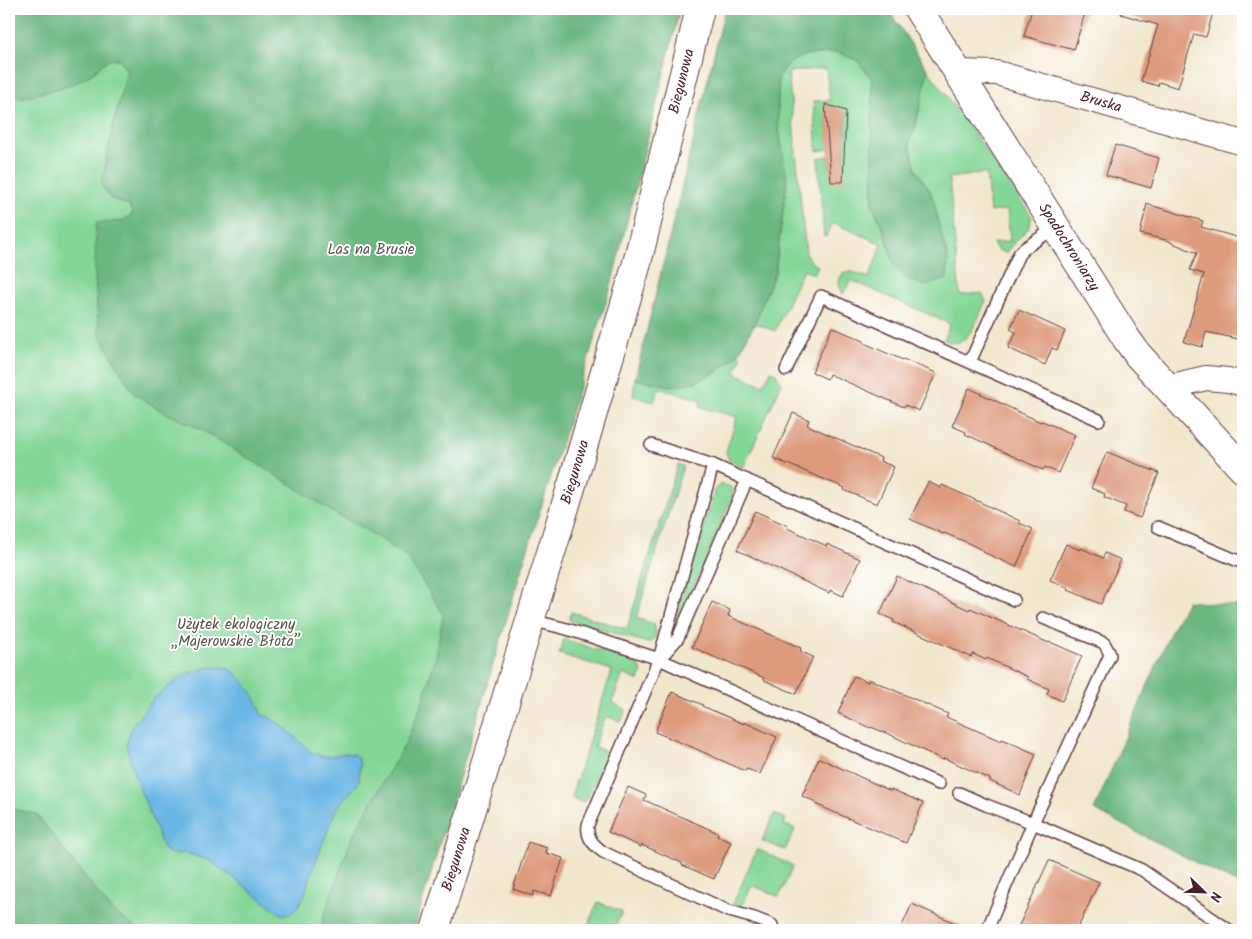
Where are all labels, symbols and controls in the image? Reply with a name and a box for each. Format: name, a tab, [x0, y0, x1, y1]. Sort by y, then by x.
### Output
street label: Biegunowa	[662, 46, 702, 116]
street label: Bruska	[1077, 85, 1124, 120]
street label: Spadochroniarzy	[1032, 199, 1106, 297]
park label: Las na Brusie	[327, 238, 415, 262]
street label: Biegunowa	[555, 437, 596, 507]
park label: Użytek ekologiczny „Majerowskie Błota”	[171, 613, 301, 654]
street label: Biegunowa	[436, 824, 478, 894]
north arrow	[1180, 866, 1230, 916]
text: N	[1203, 888, 1227, 905]

